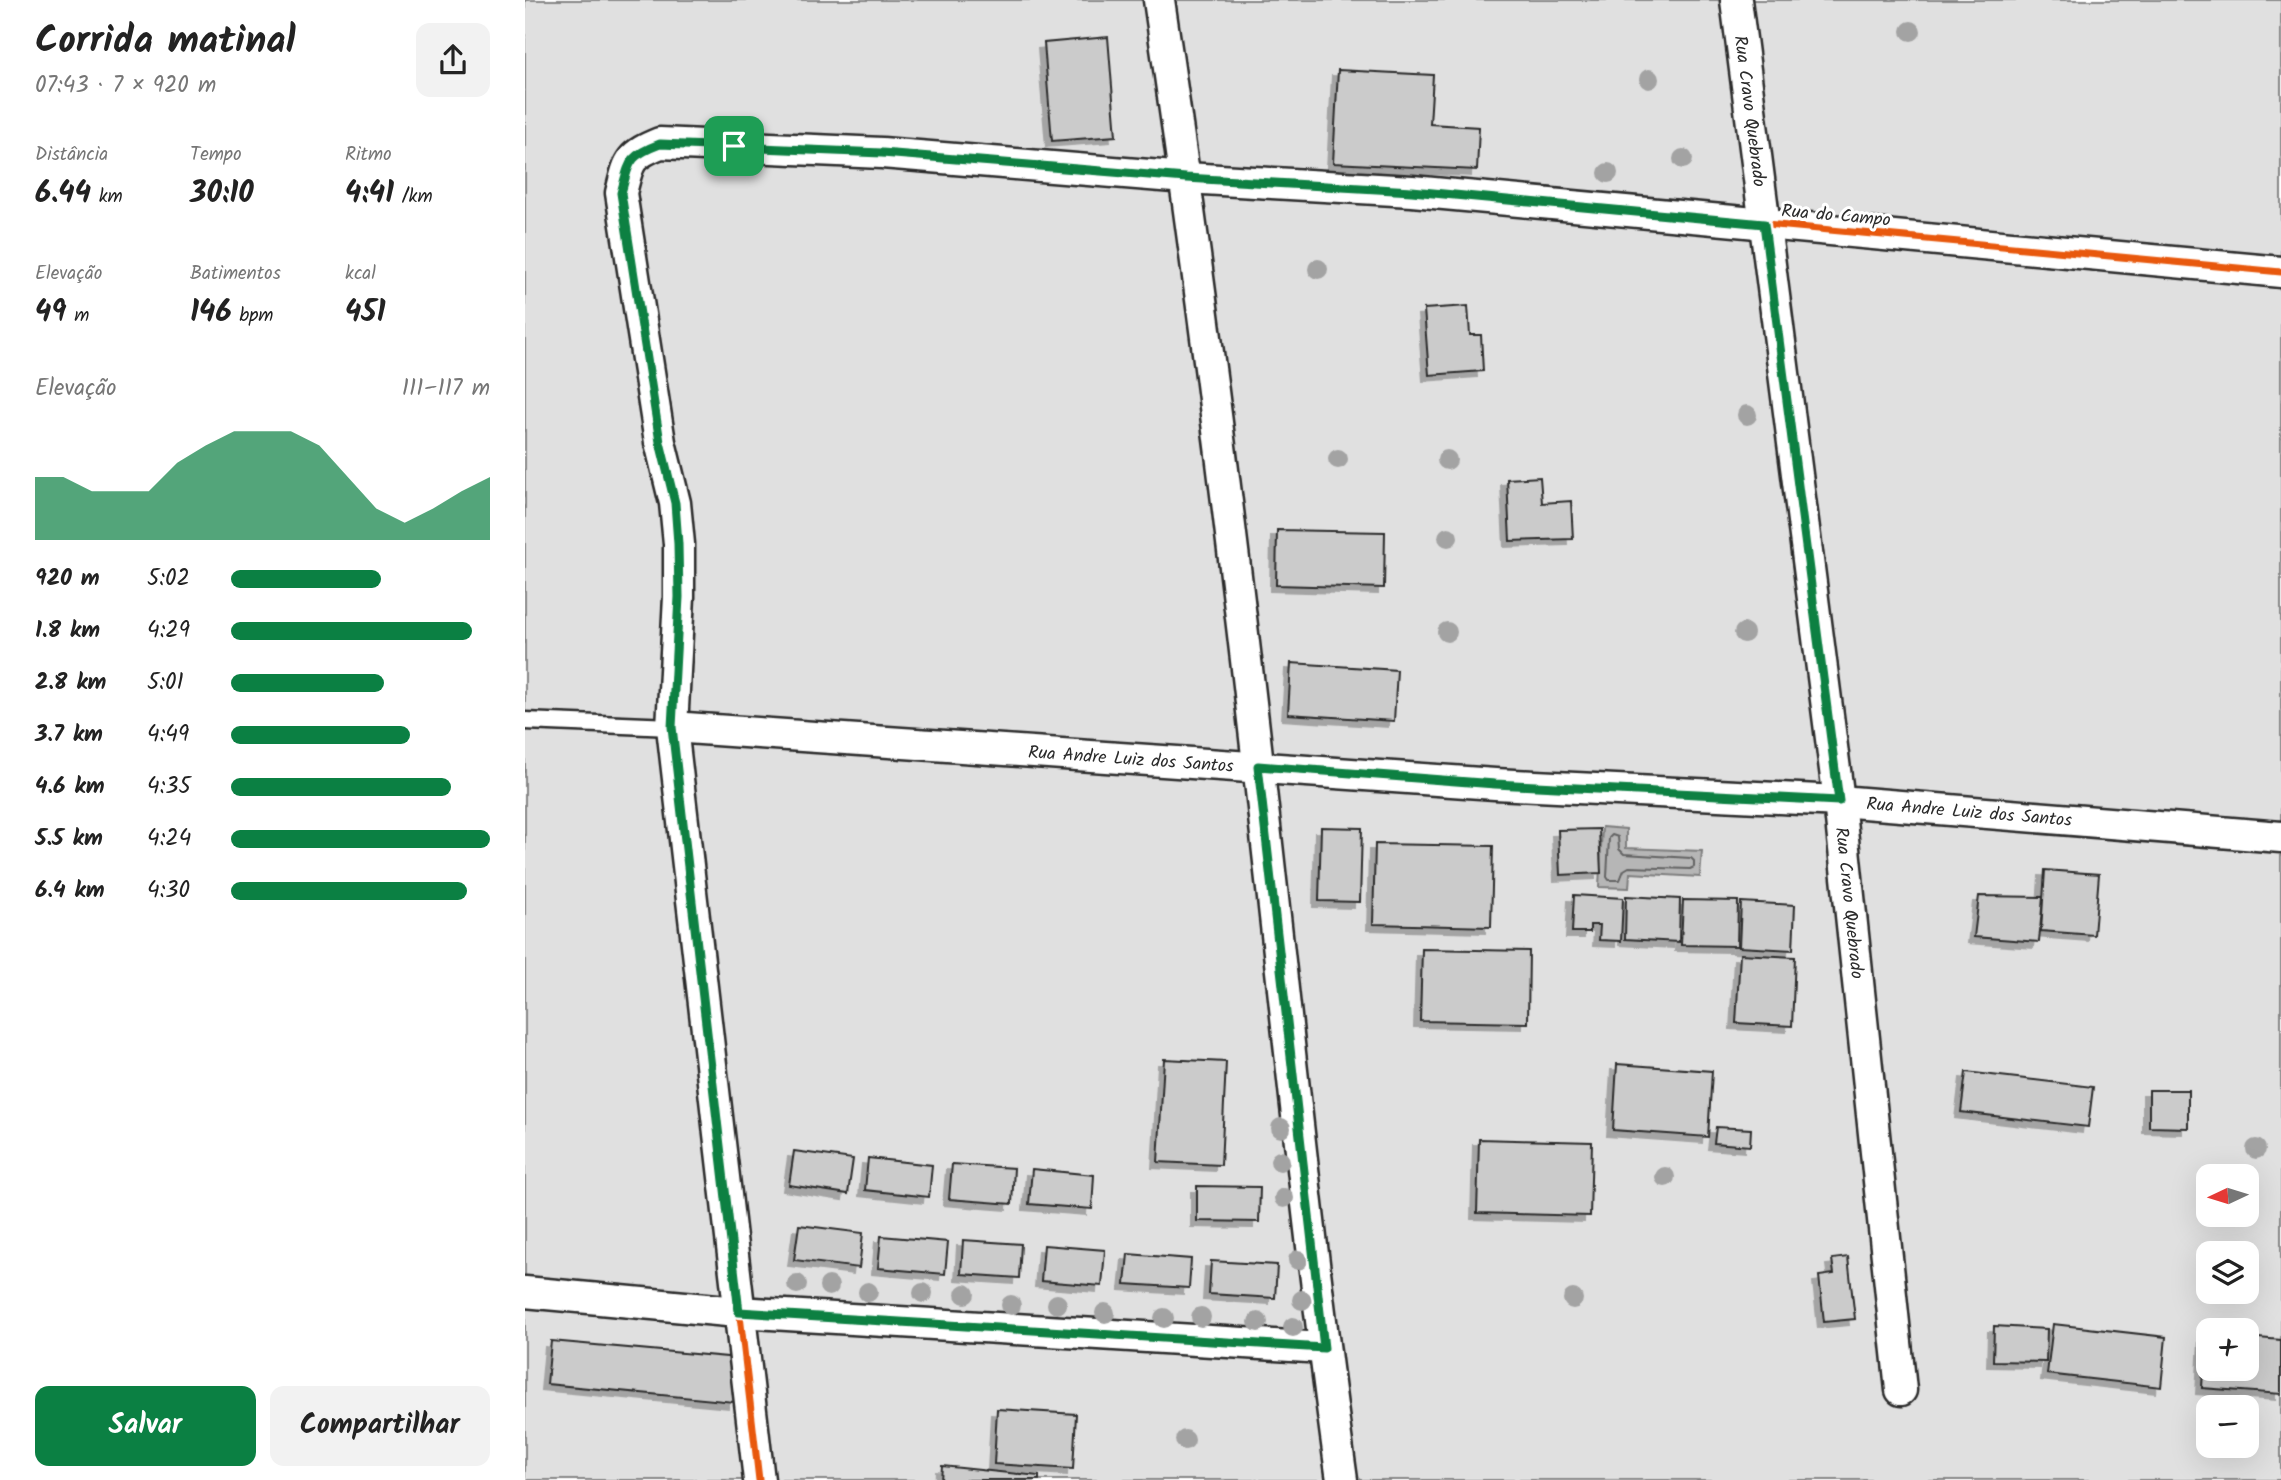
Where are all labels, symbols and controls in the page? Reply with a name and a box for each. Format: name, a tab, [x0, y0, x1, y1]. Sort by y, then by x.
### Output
text: Corrida matinal	[35, 12, 296, 72]
button: share	[416, 23, 490, 97]
street label: Rua Cravo Quebrado	[1725, 34, 1773, 189]
text: 07:43 · 7 × 920 m	[35, 68, 216, 104]
pin	[704, 116, 764, 176]
icon: arrive	[715, 127, 753, 165]
text: Distância	[35, 140, 108, 170]
text: Tempo	[190, 140, 242, 170]
text: Ritmo	[345, 140, 392, 170]
text: 6.44	[35, 170, 91, 218]
text: 30:10	[190, 170, 254, 218]
text: 4:41	[345, 170, 394, 218]
text: km	[91, 182, 123, 212]
text: /km	[394, 182, 433, 212]
street label: Rua do Campo	[1780, 197, 1892, 236]
text: Elevação	[35, 259, 102, 289]
text: Batimentos	[190, 259, 281, 289]
text: kcal	[345, 259, 376, 289]
text: 49	[35, 289, 67, 337]
text: 146	[190, 289, 232, 337]
text: 451	[345, 289, 386, 337]
text: m	[67, 301, 89, 331]
text: bpm	[232, 301, 273, 331]
text: Elevação	[35, 371, 117, 407]
text: 111–117 m	[402, 371, 490, 407]
text: 920 m	[35, 561, 100, 597]
text: 5:02	[147, 561, 190, 597]
text: 1.8 km	[35, 613, 100, 649]
text: 4:29	[147, 613, 190, 649]
text: 2.8 km	[35, 665, 106, 701]
text: 5:01	[147, 665, 184, 701]
text: 3.7 km	[35, 717, 103, 753]
text: 4:49	[147, 717, 189, 753]
street label: Rua Andre Luiz dos Santos	[1027, 739, 1235, 782]
text: 4.6 km	[35, 769, 104, 805]
text: 4:35	[147, 769, 191, 805]
street label: Rua Andre Luiz dos Santos	[1865, 790, 2073, 836]
text: 5.5 km	[35, 821, 103, 857]
text: 4:24	[147, 821, 191, 857]
street label: Rua Cravo Quebrado	[1826, 826, 1871, 980]
text: 6.4 km	[35, 873, 104, 909]
text: 4:30	[147, 873, 190, 909]
north arrow	[2196, 1164, 2259, 1227]
map controls	[2196, 1164, 2259, 1458]
button: layers	[2196, 1241, 2259, 1304]
button: +	[2196, 1318, 2259, 1381]
button: Salvar	[35, 1386, 256, 1466]
button: Compartilhar	[270, 1386, 490, 1466]
button: −	[2196, 1395, 2259, 1458]

